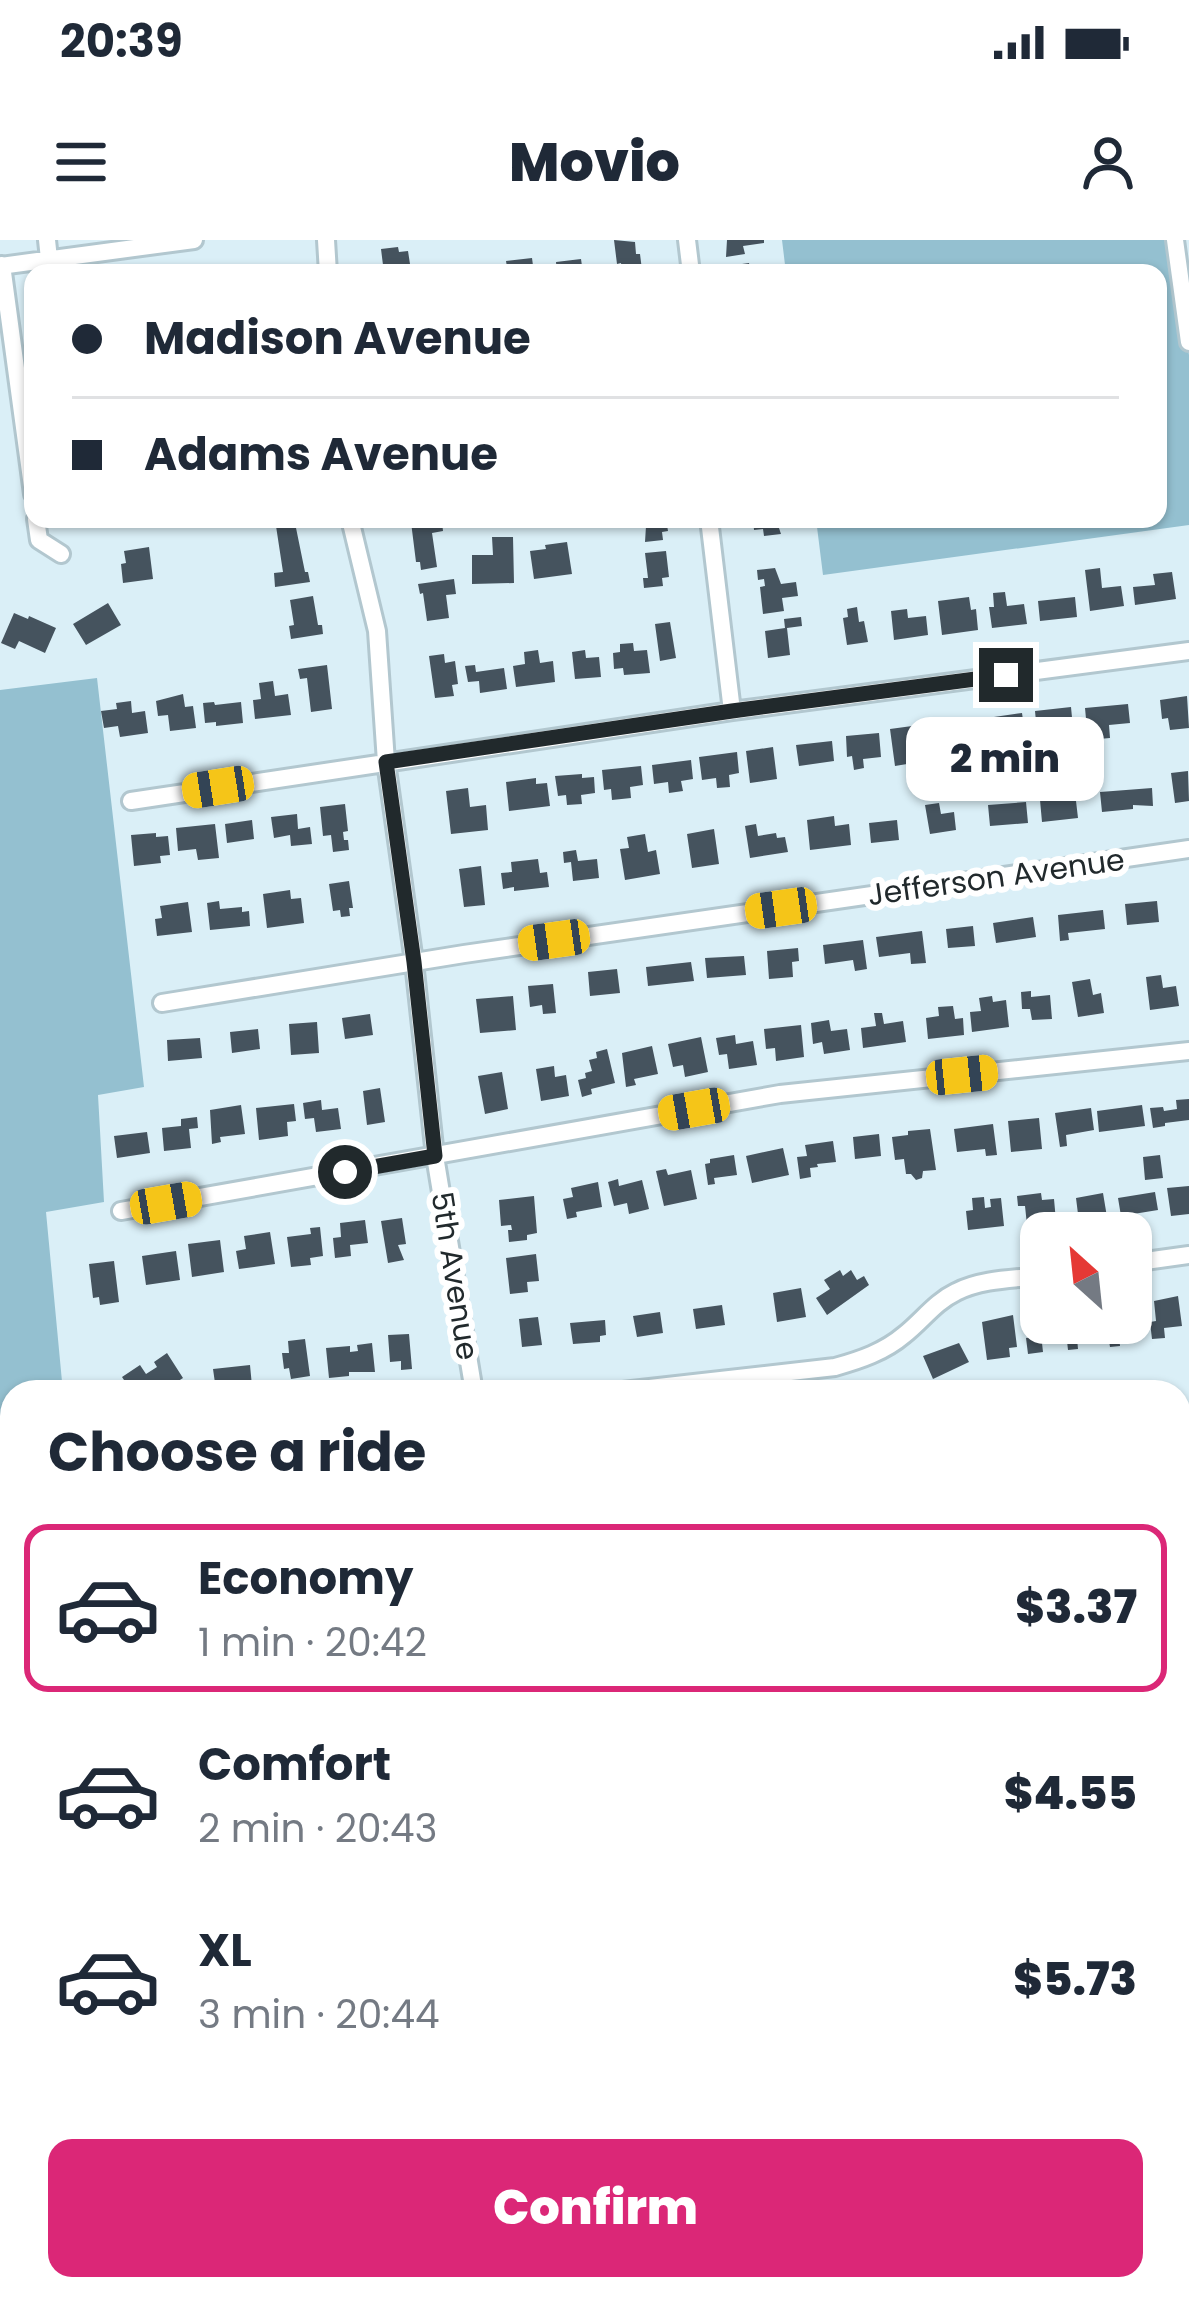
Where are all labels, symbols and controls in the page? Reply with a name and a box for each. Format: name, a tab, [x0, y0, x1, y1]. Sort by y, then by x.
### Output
text: 20:39	[60, 10, 183, 73]
text: Movio	[509, 124, 680, 200]
icon: menu	[48, 129, 114, 195]
icon: person	[1075, 129, 1141, 195]
text: Madison Avenue	[144, 307, 531, 370]
text: Adams Avenue	[144, 423, 498, 486]
route end	[979, 648, 1033, 702]
callout: 2 min	[907, 717, 1105, 801]
text: 2 min	[950, 731, 1060, 786]
car	[180, 764, 256, 810]
street label: Jefferson Avenue	[865, 838, 1127, 916]
car	[743, 885, 819, 931]
car	[516, 917, 592, 963]
car	[924, 1053, 1000, 1097]
car	[655, 1085, 733, 1133]
route start	[318, 1145, 372, 1199]
car	[127, 1179, 205, 1227]
street label: 5th Avenue	[420, 1189, 490, 1363]
north arrow	[1020, 1212, 1152, 1344]
map controls	[1020, 1212, 1152, 1344]
text: Choose a ride	[48, 1414, 426, 1490]
text: Economy	[198, 1547, 413, 1610]
icon: car	[54, 1554, 162, 1662]
text: $3.37	[1015, 1576, 1137, 1639]
text: 1 min · 20:42	[198, 1615, 427, 1670]
text: Comfort	[198, 1733, 391, 1796]
icon: car	[54, 1740, 162, 1848]
text: $4.55	[1004, 1762, 1137, 1825]
text: 2 min · 20:43	[198, 1801, 437, 1856]
text: XL	[198, 1919, 252, 1982]
icon: car	[54, 1926, 162, 2034]
text: $5.73	[1013, 1948, 1137, 2011]
text: 3 min · 20:44	[198, 1987, 440, 2042]
button: Confirm	[48, 2139, 1143, 2277]

